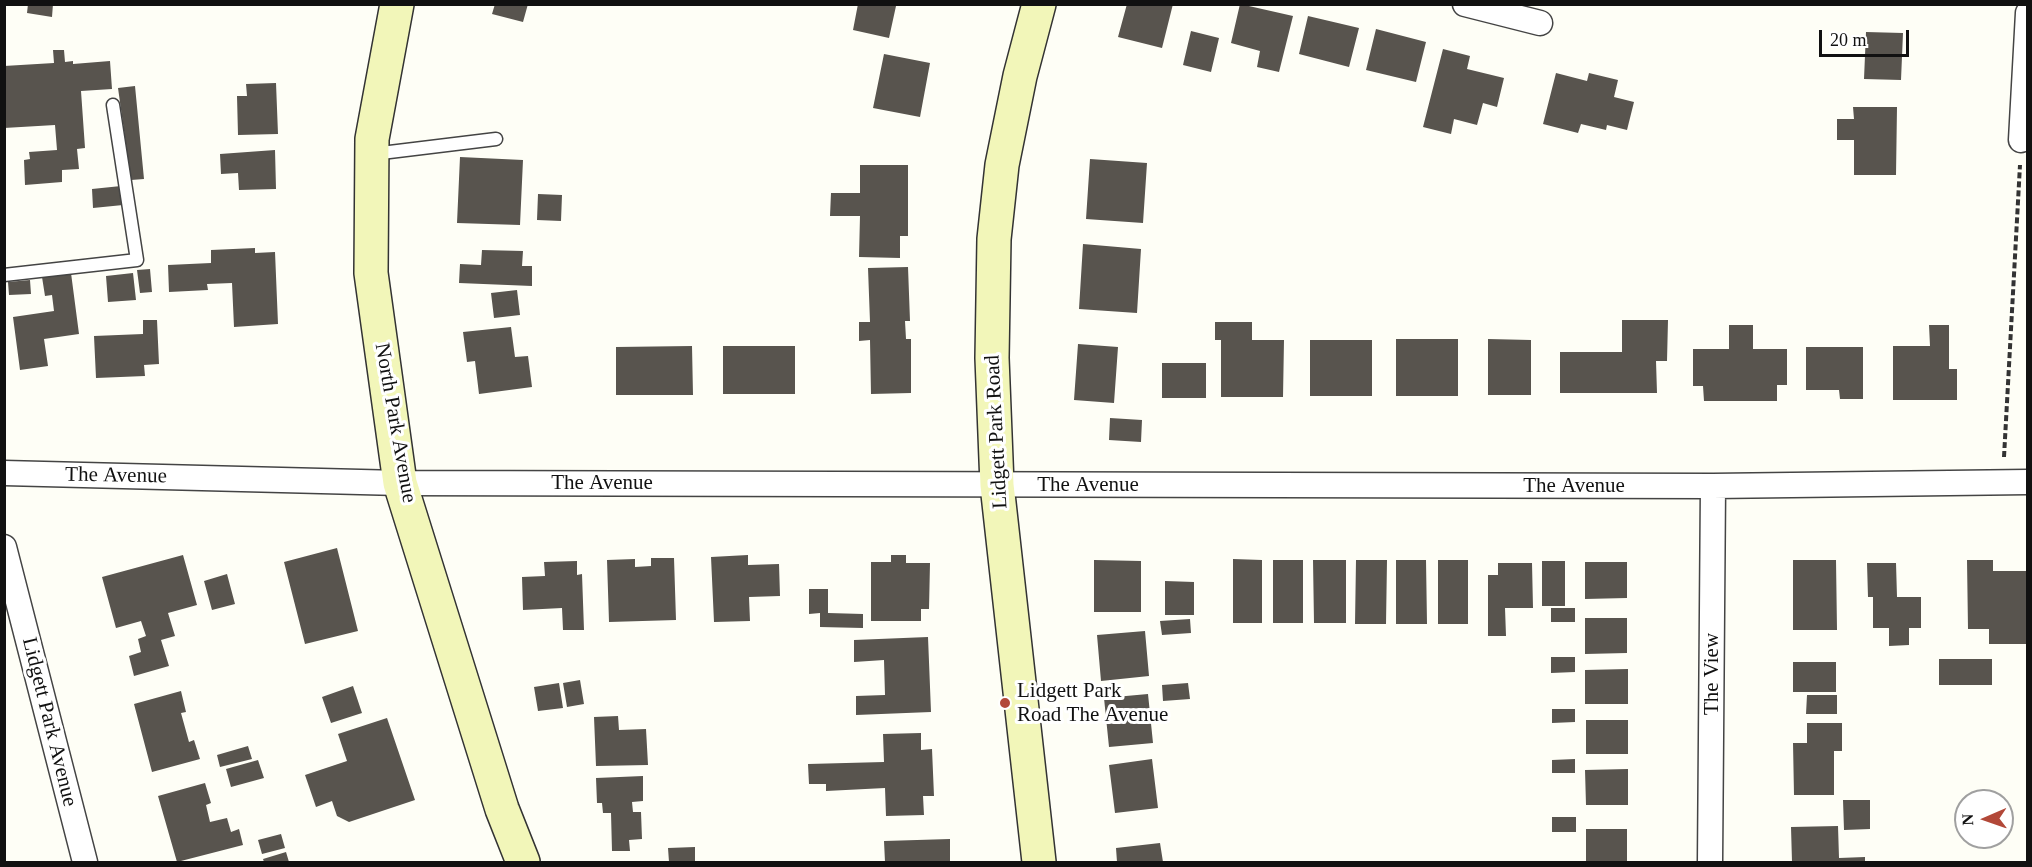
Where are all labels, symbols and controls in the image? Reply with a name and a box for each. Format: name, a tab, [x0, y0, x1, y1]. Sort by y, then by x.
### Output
scale bar	[1822, 18, 1912, 56]
text: 20 m	[1830, 30, 1867, 50]
street label: North Park Avenue	[369, 341, 421, 505]
street label: Lidgett Park Road	[980, 354, 1014, 510]
street label: The Avenue	[65, 463, 167, 489]
street label: The Avenue	[551, 470, 653, 496]
street label: The Avenue	[1037, 472, 1139, 498]
street label: The Avenue	[1523, 473, 1625, 499]
street label: The View	[1699, 633, 1725, 715]
street label: Lidgett Park Avenue	[16, 635, 82, 809]
place label: Lidgett Park Road The Avenue	[1017, 678, 1168, 728]
marker: Lidgett Park Road The Avenue	[998, 696, 1012, 710]
north arrow	[1954, 789, 2014, 849]
text: N	[1959, 814, 1976, 826]

